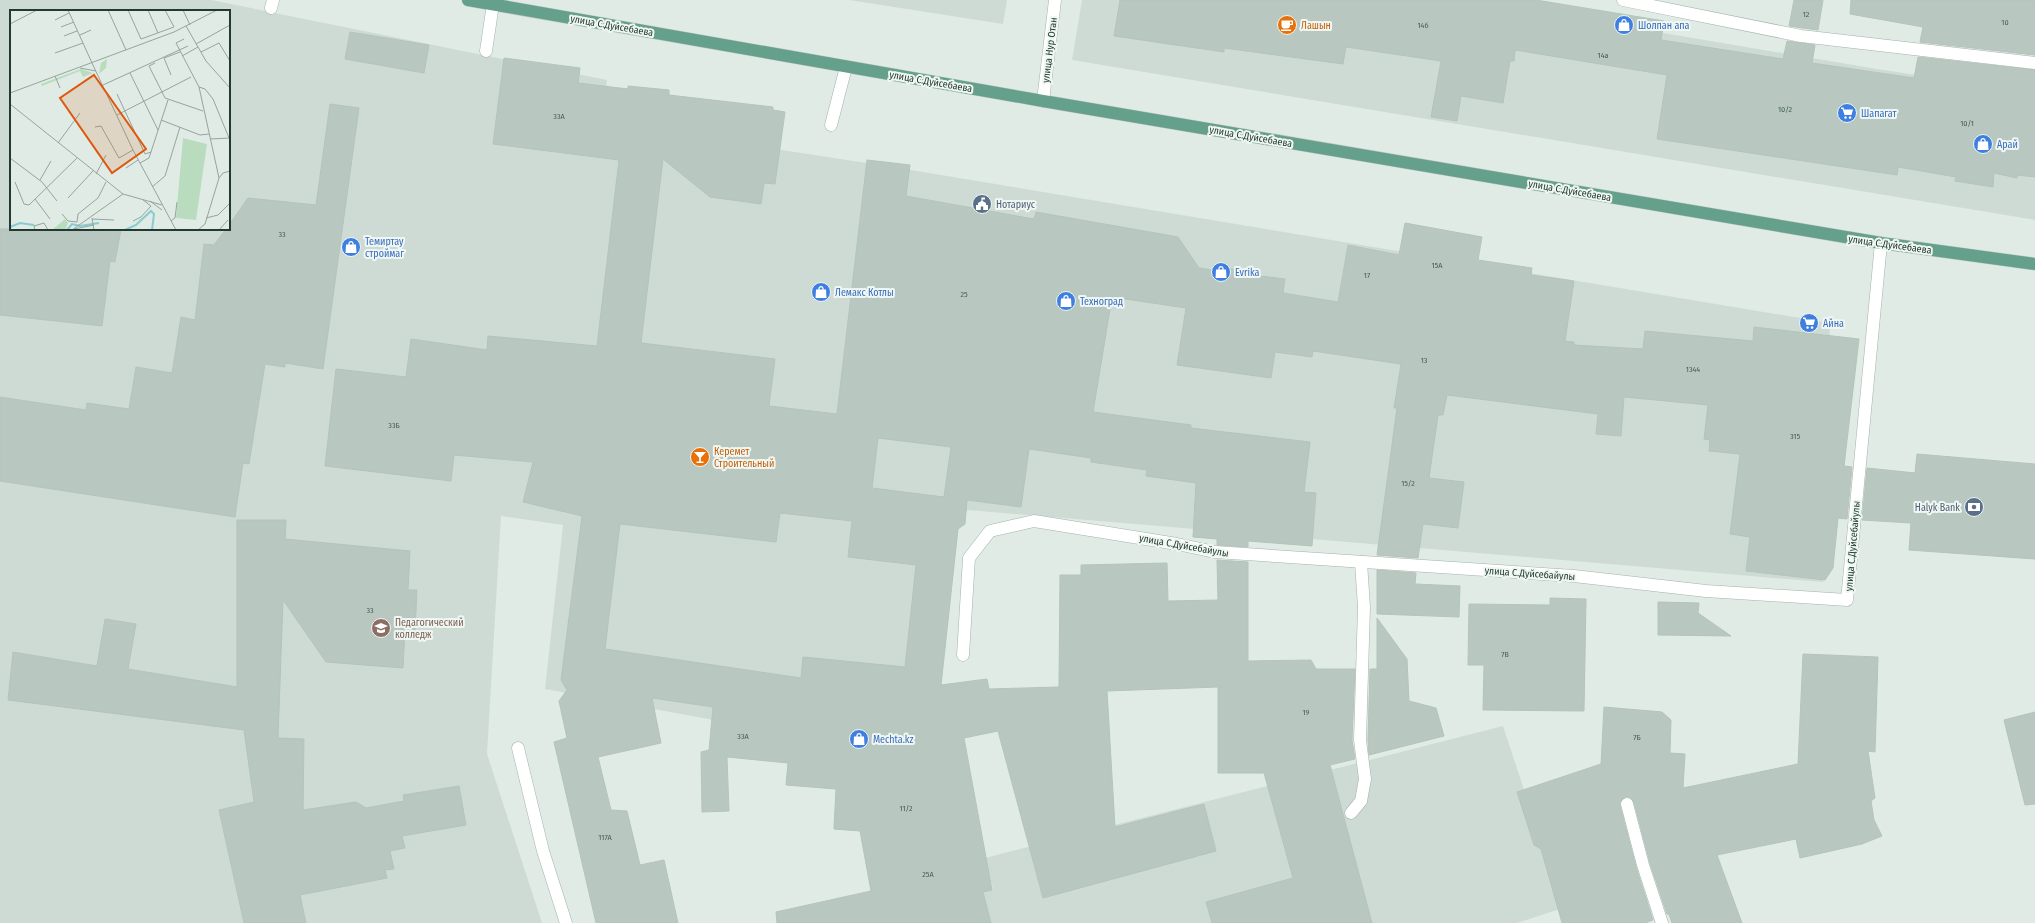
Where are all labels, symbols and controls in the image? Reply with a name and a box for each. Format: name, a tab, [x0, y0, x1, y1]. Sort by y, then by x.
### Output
inset map	[10, 10, 230, 230]
house number: 12	[1803, 10, 1810, 19]
street label: улица С.Дуйсебаева	[569, 13, 654, 39]
cafe icon: Лашын	[1276, 14, 1298, 36]
shop icon: Шолпан апа	[1613, 14, 1635, 36]
street label: улица Нур Отан	[1040, 17, 1060, 84]
house number: 10	[2001, 18, 2009, 27]
place label: Лашын	[1301, 20, 1331, 32]
place label: Шолпан апа	[1638, 20, 1690, 32]
house number: 14б	[1417, 21, 1429, 30]
house number: 14а	[1598, 51, 1609, 60]
street label: улица С.Дуйсебаева	[888, 69, 973, 95]
supermarket icon: Шапагат	[1836, 102, 1858, 124]
house number: 10/2	[1778, 105, 1793, 114]
place label: Шапагат	[1861, 108, 1898, 120]
house number: 33А	[553, 112, 565, 121]
house number: 10/1	[1960, 119, 1974, 128]
street label: улица С.Дуйсебаева	[1208, 124, 1293, 150]
shop icon: Арай	[1972, 133, 1994, 155]
place label: Арай	[1997, 139, 2018, 151]
street label: улица С.Дуйсебаева	[1527, 178, 1612, 204]
public building icon: Нотариус	[971, 193, 993, 215]
place label: Нотариус	[996, 199, 1036, 211]
house number: 33	[278, 230, 286, 239]
street label: улица С.Дуйсебаева	[1847, 233, 1932, 257]
shop icon: Темиртау строймаг	[340, 236, 362, 258]
place label: Темиртау строймаг	[365, 236, 404, 260]
shop icon: Evrika	[1210, 261, 1232, 283]
house number: 15А	[1432, 261, 1443, 270]
place label: Evrika	[1235, 267, 1259, 279]
house number: 17	[1364, 271, 1371, 280]
shop icon: Лемакс Котлы	[810, 281, 832, 303]
place label: Лемакс Котлы	[835, 287, 894, 299]
house number: 25	[960, 290, 968, 299]
shop icon: Техноград	[1055, 290, 1077, 312]
place label: Техноград	[1080, 296, 1123, 308]
supermarket icon: Айна	[1798, 312, 1820, 334]
place label: Айна	[1823, 318, 1844, 330]
house number: 13	[1421, 356, 1428, 365]
house number: 1344	[1686, 365, 1700, 374]
house number: 33Б	[388, 421, 400, 430]
house number: 315	[1790, 432, 1800, 441]
bar icon: Керемет Строительный	[689, 446, 711, 468]
place label: Керемет Строительный	[714, 446, 774, 470]
house number: 15/2	[1401, 479, 1415, 488]
bank icon: Halyk Bank	[1963, 496, 1985, 518]
street label: улица С.Дуйсебайулы	[1843, 500, 1863, 592]
place label: Halyk Bank	[1915, 502, 1960, 514]
street label: улица С.Дуйсебайулы	[1138, 532, 1230, 560]
street label: улица С.Дуйсебайулы	[1484, 565, 1576, 583]
house number: 33	[366, 606, 374, 615]
school or university icon: Педагогический колледж	[370, 617, 392, 639]
place label: Педагогический колледж	[395, 617, 464, 641]
house number: 7В	[1501, 650, 1509, 659]
house number: 19	[1302, 708, 1310, 717]
shop icon: Mechta.kz	[848, 728, 870, 750]
house number: 33А	[737, 732, 749, 741]
house number: 7Б	[1633, 733, 1641, 742]
place label: Mechta.kz	[873, 734, 913, 746]
house number: 11/2	[899, 804, 913, 813]
house number: 117А	[598, 833, 612, 842]
house number: 25А	[922, 870, 934, 879]

